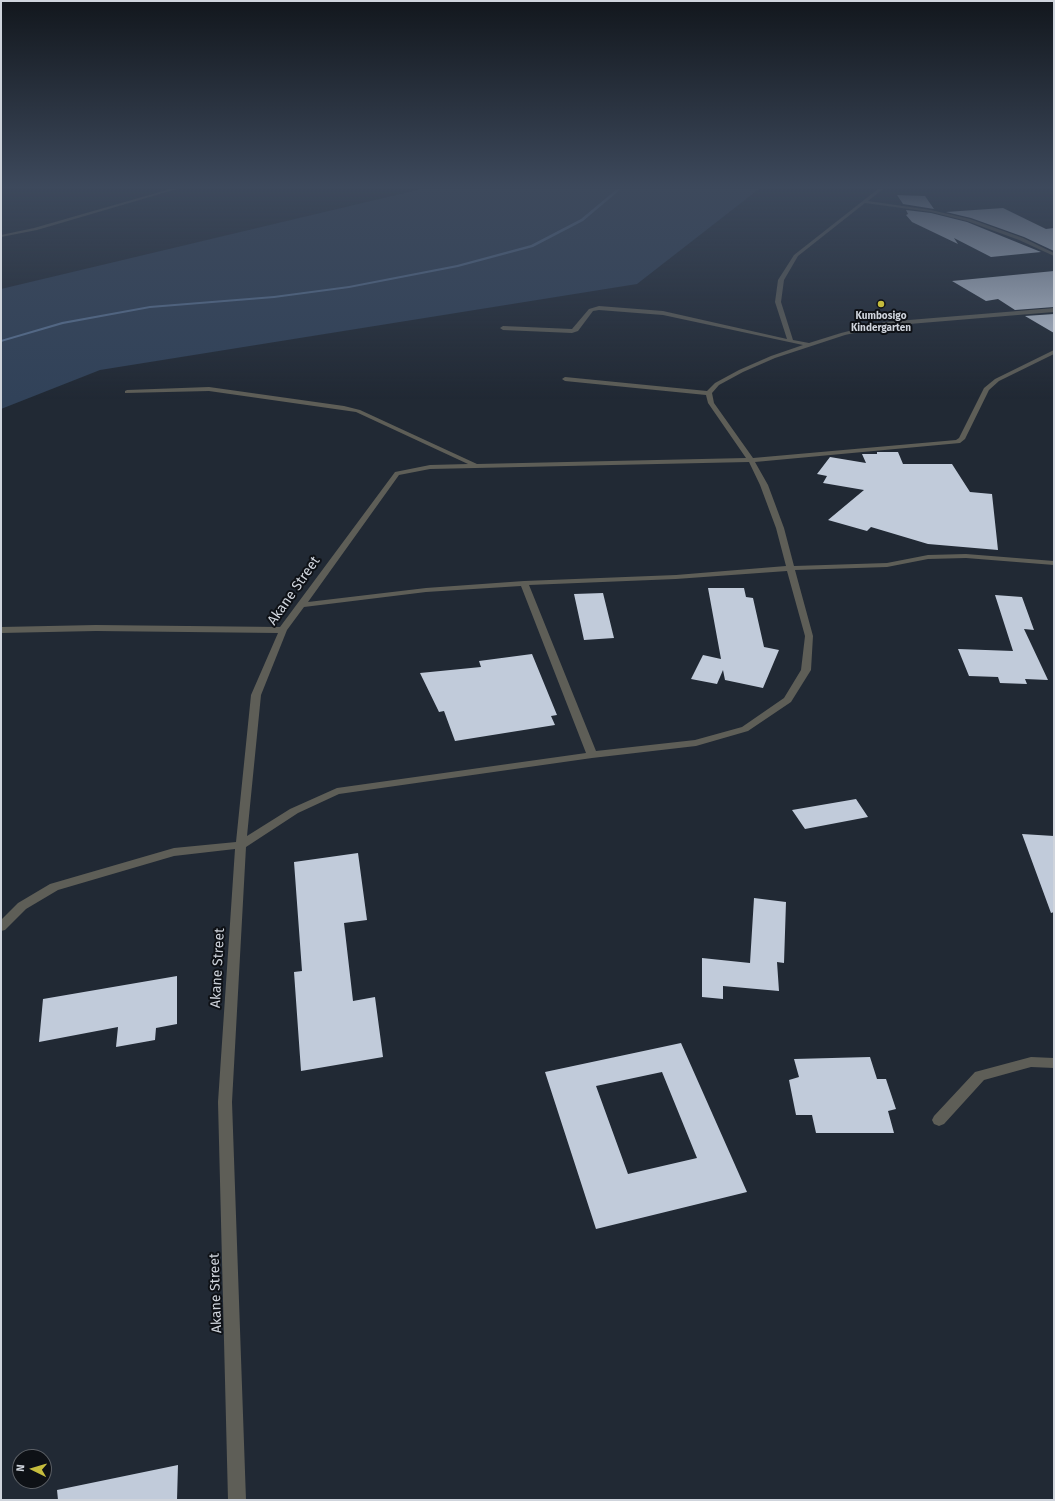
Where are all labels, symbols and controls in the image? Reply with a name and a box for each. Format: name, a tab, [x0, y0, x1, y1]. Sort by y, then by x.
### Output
marker: Kumbosigo Kindergarten	[876, 299, 886, 309]
place label: Kumbosigo Kindergarten	[851, 310, 911, 334]
street label: Akane Street	[264, 553, 324, 629]
street label: Akane Street	[208, 928, 228, 1008]
street label: Akane Street	[206, 1253, 226, 1333]
north arrow	[12, 1449, 52, 1489]
text: N	[14, 1464, 27, 1472]

